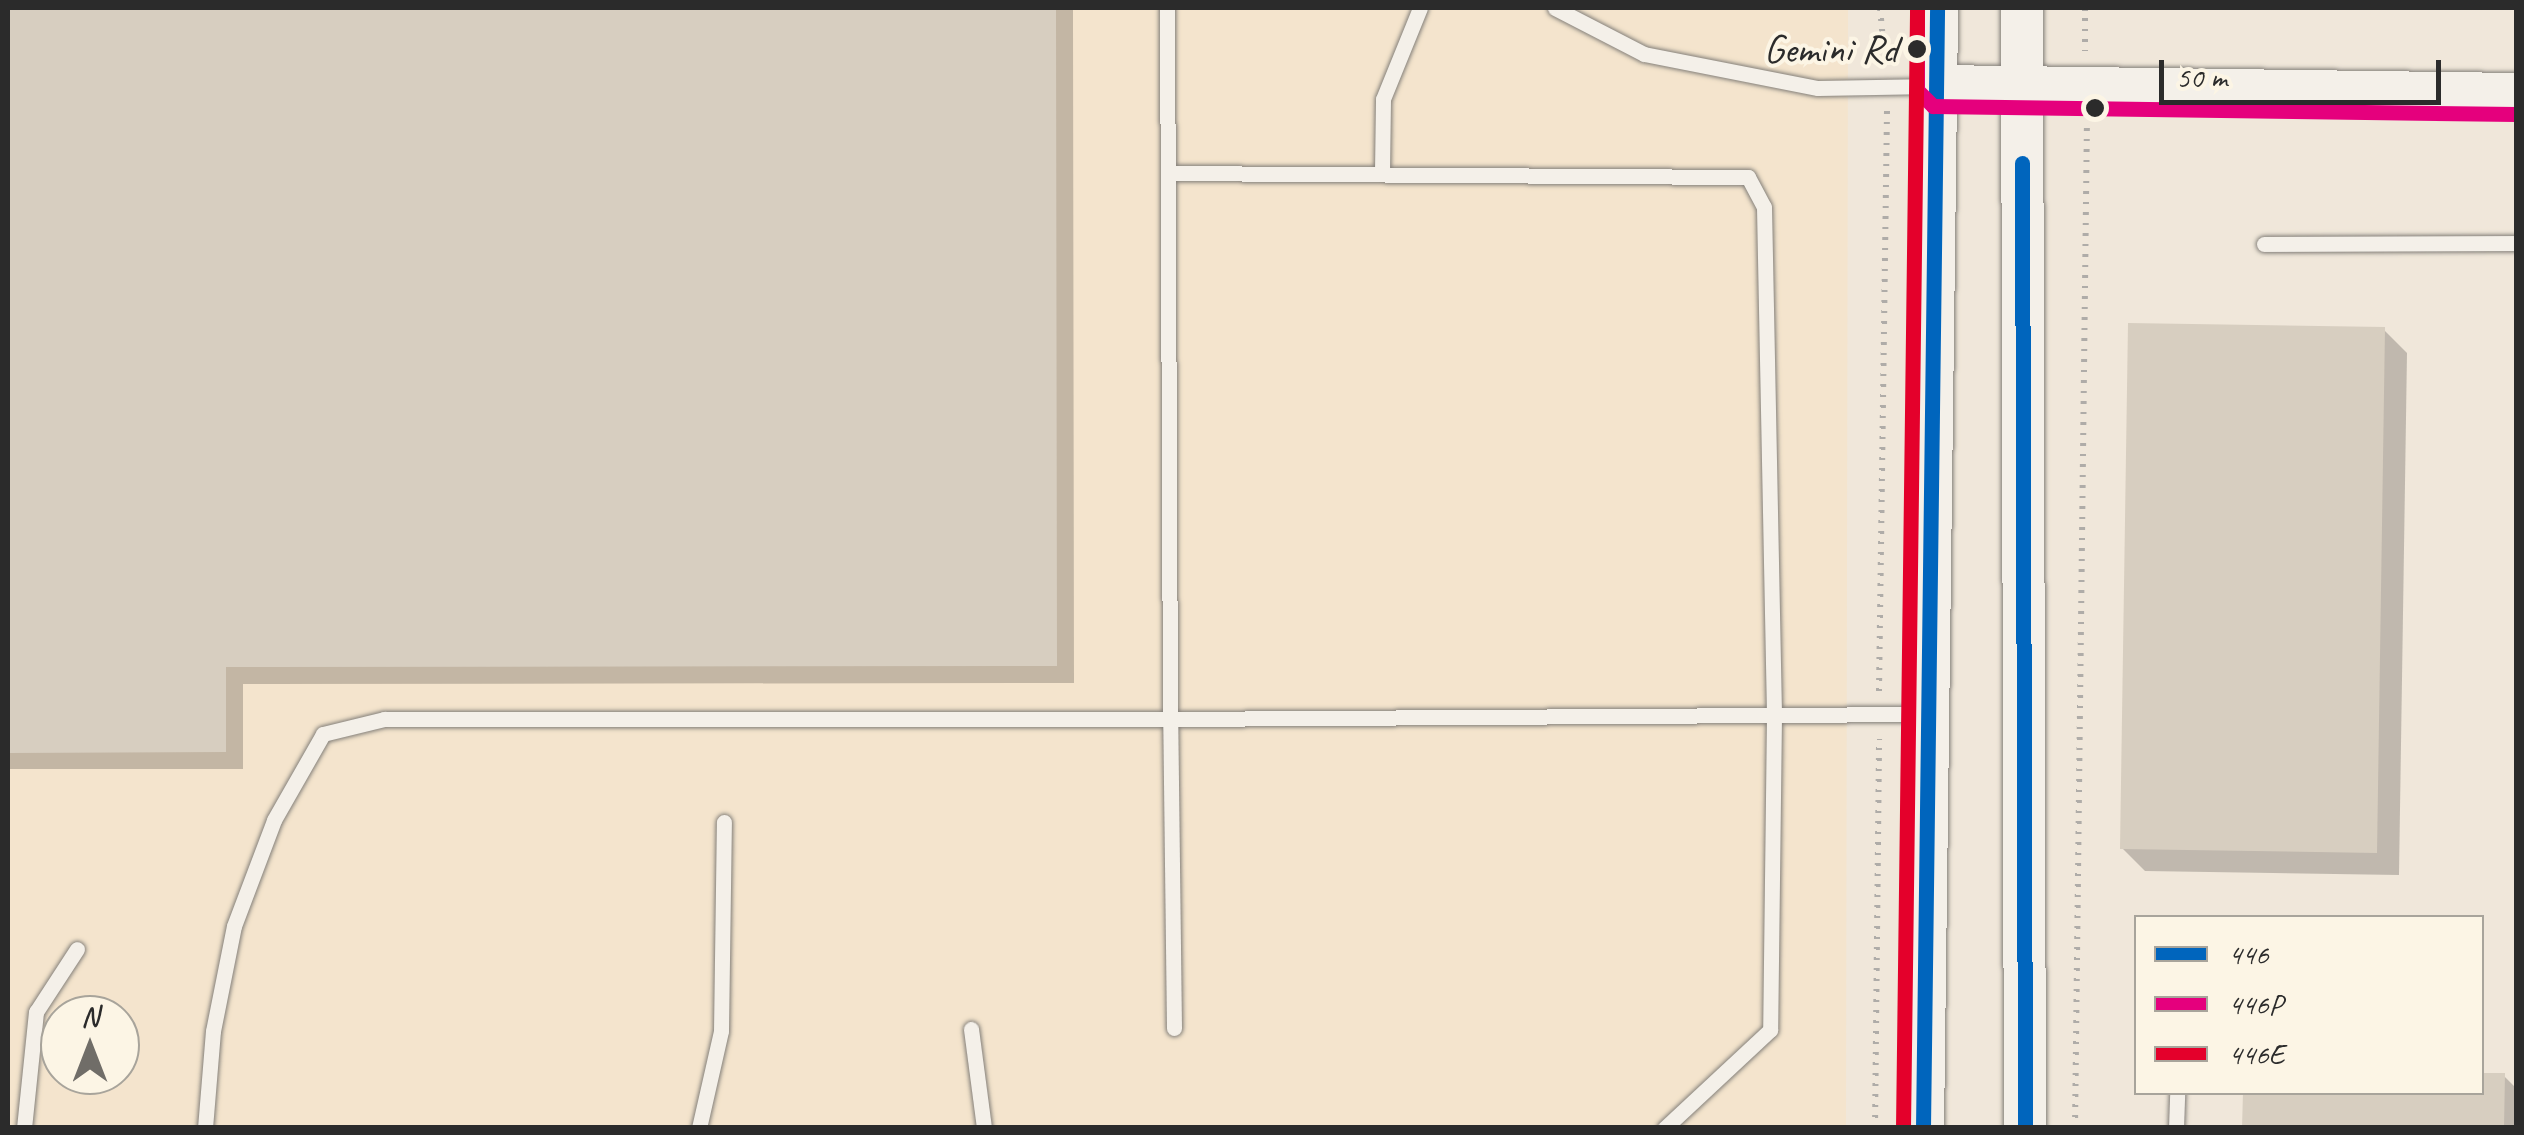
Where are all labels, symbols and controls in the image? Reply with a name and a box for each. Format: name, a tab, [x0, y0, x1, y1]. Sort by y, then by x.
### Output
place label: Gemini Rd	[1764, 25, 1898, 73]
marker: Gemini Rd	[1907, 39, 1927, 59]
scale bar	[2164, 40, 2446, 102]
text: 50 m	[2176, 58, 2227, 96]
unlabelled marker	[2085, 98, 2105, 118]
legend	[2134, 915, 2484, 1095]
text: 446	[2228, 935, 2269, 973]
text: 446P	[2228, 985, 2282, 1023]
north arrow	[40, 995, 140, 1095]
text: N	[81, 999, 99, 1034]
text: 446E	[2228, 1035, 2284, 1073]

